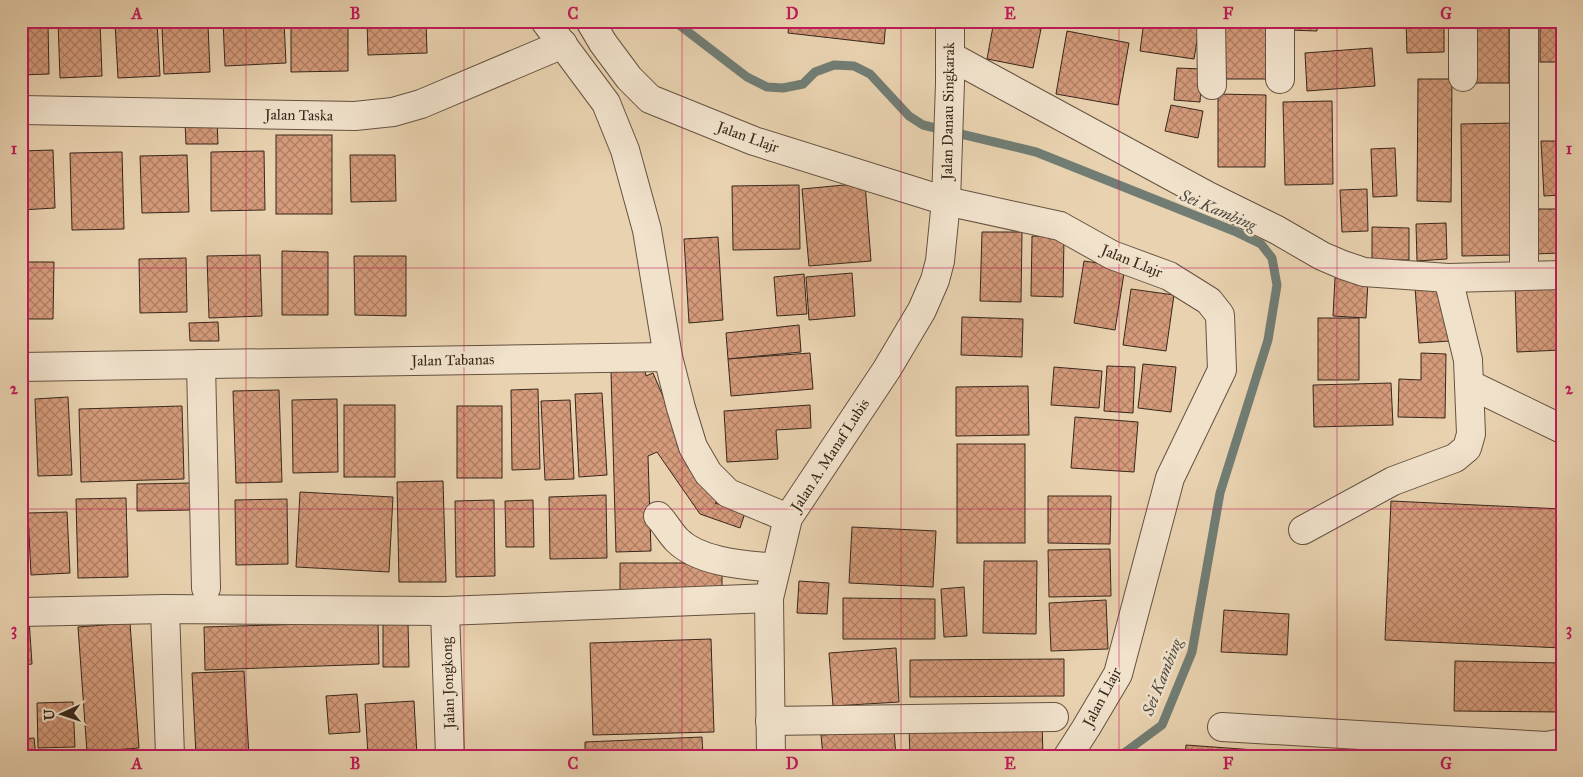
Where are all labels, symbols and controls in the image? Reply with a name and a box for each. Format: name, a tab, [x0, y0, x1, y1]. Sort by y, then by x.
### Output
text: A	[131, 4, 143, 23]
text: B	[350, 4, 360, 23]
text: C	[568, 4, 579, 23]
text: D	[786, 4, 799, 23]
text: E	[1004, 4, 1016, 23]
text: F	[1223, 4, 1234, 23]
text: G	[1440, 4, 1452, 23]
street label: Jalan Danau Singkarak	[938, 42, 959, 182]
street label: Jalan Taska	[263, 105, 334, 126]
street label: Jalan Llajr	[712, 117, 782, 158]
text: 1	[11, 139, 18, 158]
text: 1	[1566, 139, 1573, 158]
water label: Sei Kambing	[1176, 185, 1260, 235]
street label: Jalan Llajr	[1096, 240, 1166, 283]
street label: Jalan Tabanas	[409, 350, 495, 371]
text: 2	[10, 379, 19, 398]
text: 2	[1565, 379, 1574, 398]
street label: Jalan A. Manaf Lubis	[786, 395, 874, 517]
text: 3	[11, 620, 17, 640]
text: 3	[1566, 620, 1572, 640]
water label: Sei Kambing	[1138, 635, 1186, 719]
street label: Jalan Jongkong	[437, 636, 460, 731]
street label: Jalan Llajr	[1078, 664, 1126, 732]
north arrow	[38, 690, 88, 740]
text: U	[41, 708, 58, 721]
text: A	[131, 754, 143, 773]
text: B	[350, 754, 360, 773]
text: C	[568, 754, 579, 773]
text: D	[786, 754, 799, 773]
text: E	[1004, 754, 1016, 773]
text: F	[1223, 754, 1234, 773]
text: G	[1440, 754, 1452, 773]

